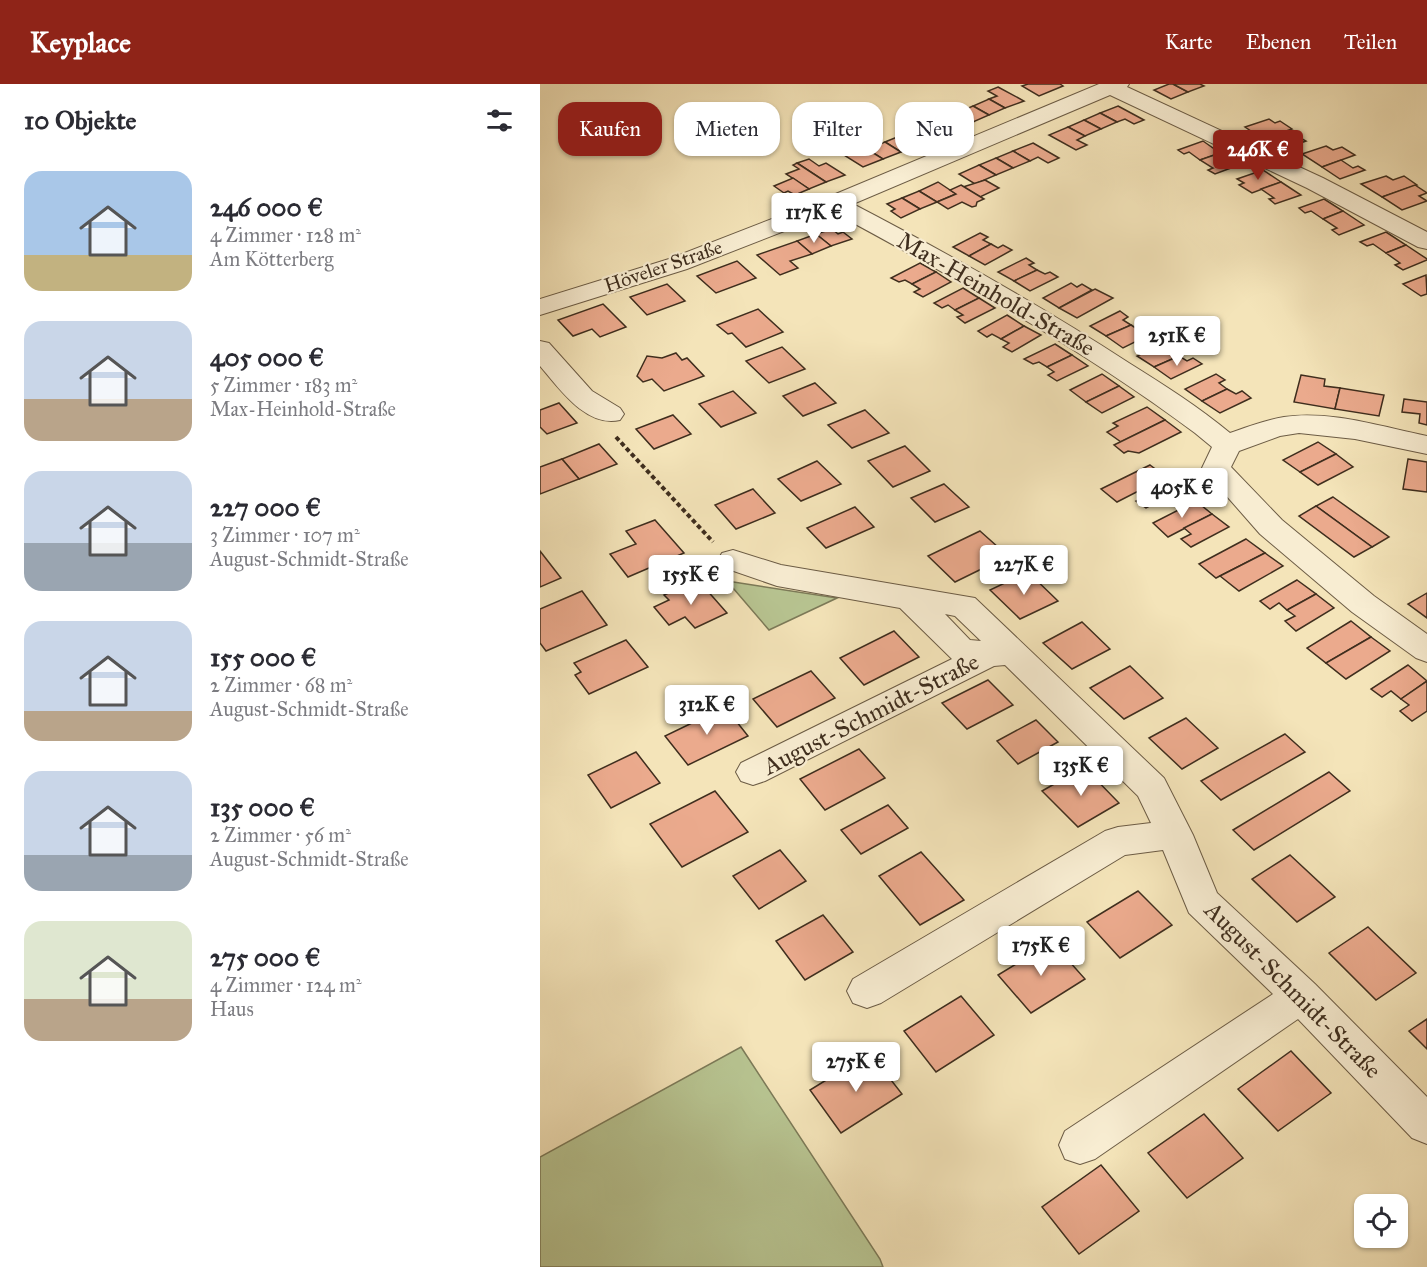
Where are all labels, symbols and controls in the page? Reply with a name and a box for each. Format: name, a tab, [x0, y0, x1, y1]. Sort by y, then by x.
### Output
text: Keyplace	[30, 25, 131, 60]
text: Karte	[1165, 29, 1213, 55]
text: Ebenen	[1246, 29, 1311, 55]
text: Teilen	[1344, 29, 1397, 55]
chip: Kaufen	[558, 102, 662, 156]
chip: Mieten	[674, 102, 780, 156]
chip: Filter	[792, 102, 883, 156]
chip: Neu	[895, 102, 974, 156]
text: 10 Objekte	[24, 104, 136, 136]
icon: filters	[483, 104, 516, 137]
pin: 246K €	[1209, 130, 1307, 181]
text: 246K €	[1227, 137, 1289, 161]
text: 246 000 €	[210, 191, 323, 223]
pin: 117K €	[765, 193, 863, 244]
icon: home	[72, 195, 144, 267]
text: 117K €	[785, 200, 843, 224]
text: 4 Zimmer · 128 m²	[210, 223, 361, 247]
street label: Max-Heinhold-Straße	[892, 225, 1100, 363]
street label: Höveler Straße	[601, 235, 725, 297]
text: Am Kötterberg	[210, 247, 334, 271]
pin: 251K €	[1128, 316, 1226, 367]
text: 251K €	[1148, 323, 1206, 347]
text: 405 000 €	[210, 341, 324, 373]
icon: home	[72, 345, 144, 417]
text: 5 Zimmer · 183 m²	[210, 373, 357, 397]
text: Max-Heinhold-Straße	[210, 397, 396, 421]
pin: 405K €	[1133, 468, 1231, 519]
text: 405K €	[1151, 475, 1213, 499]
text: 227 000 €	[210, 491, 321, 523]
icon: home	[72, 495, 144, 567]
text: 3 Zimmer · 107 m²	[210, 523, 360, 547]
pin: 227K €	[975, 545, 1073, 596]
text: August-Schmidt-Straße	[210, 547, 408, 571]
text: 227K €	[994, 552, 1054, 576]
pin: 155K €	[642, 555, 740, 606]
text: 155K €	[663, 562, 719, 586]
text: 155 000 €	[210, 641, 317, 673]
icon: home	[72, 645, 144, 717]
street label: August-Schmidt-Straße	[757, 647, 984, 782]
text: 2 Zimmer · 68 m²	[210, 673, 352, 697]
pin: 312K €	[658, 685, 756, 736]
text: 312K €	[679, 692, 735, 716]
text: August-Schmidt-Straße	[210, 697, 408, 721]
pin: 135K €	[1032, 746, 1130, 797]
text: 135K €	[1053, 753, 1109, 777]
text: 135 000 €	[210, 791, 315, 823]
icon: home	[72, 795, 144, 867]
text: 2 Zimmer · 56 m²	[210, 823, 351, 847]
text: August-Schmidt-Straße	[210, 847, 408, 871]
street label: August-Schmidt-Straße	[1197, 894, 1388, 1085]
pin: 175K €	[992, 926, 1090, 977]
text: 175K €	[1012, 933, 1070, 957]
text: 275 000 €	[210, 941, 320, 973]
icon: home	[72, 945, 144, 1017]
text: 4 Zimmer · 124 m²	[210, 973, 362, 997]
text: Haus	[210, 997, 254, 1021]
pin: 275K €	[807, 1042, 905, 1093]
text: 275K €	[826, 1049, 886, 1073]
map controls	[1354, 1194, 1408, 1248]
button: locate	[1354, 1194, 1408, 1248]

